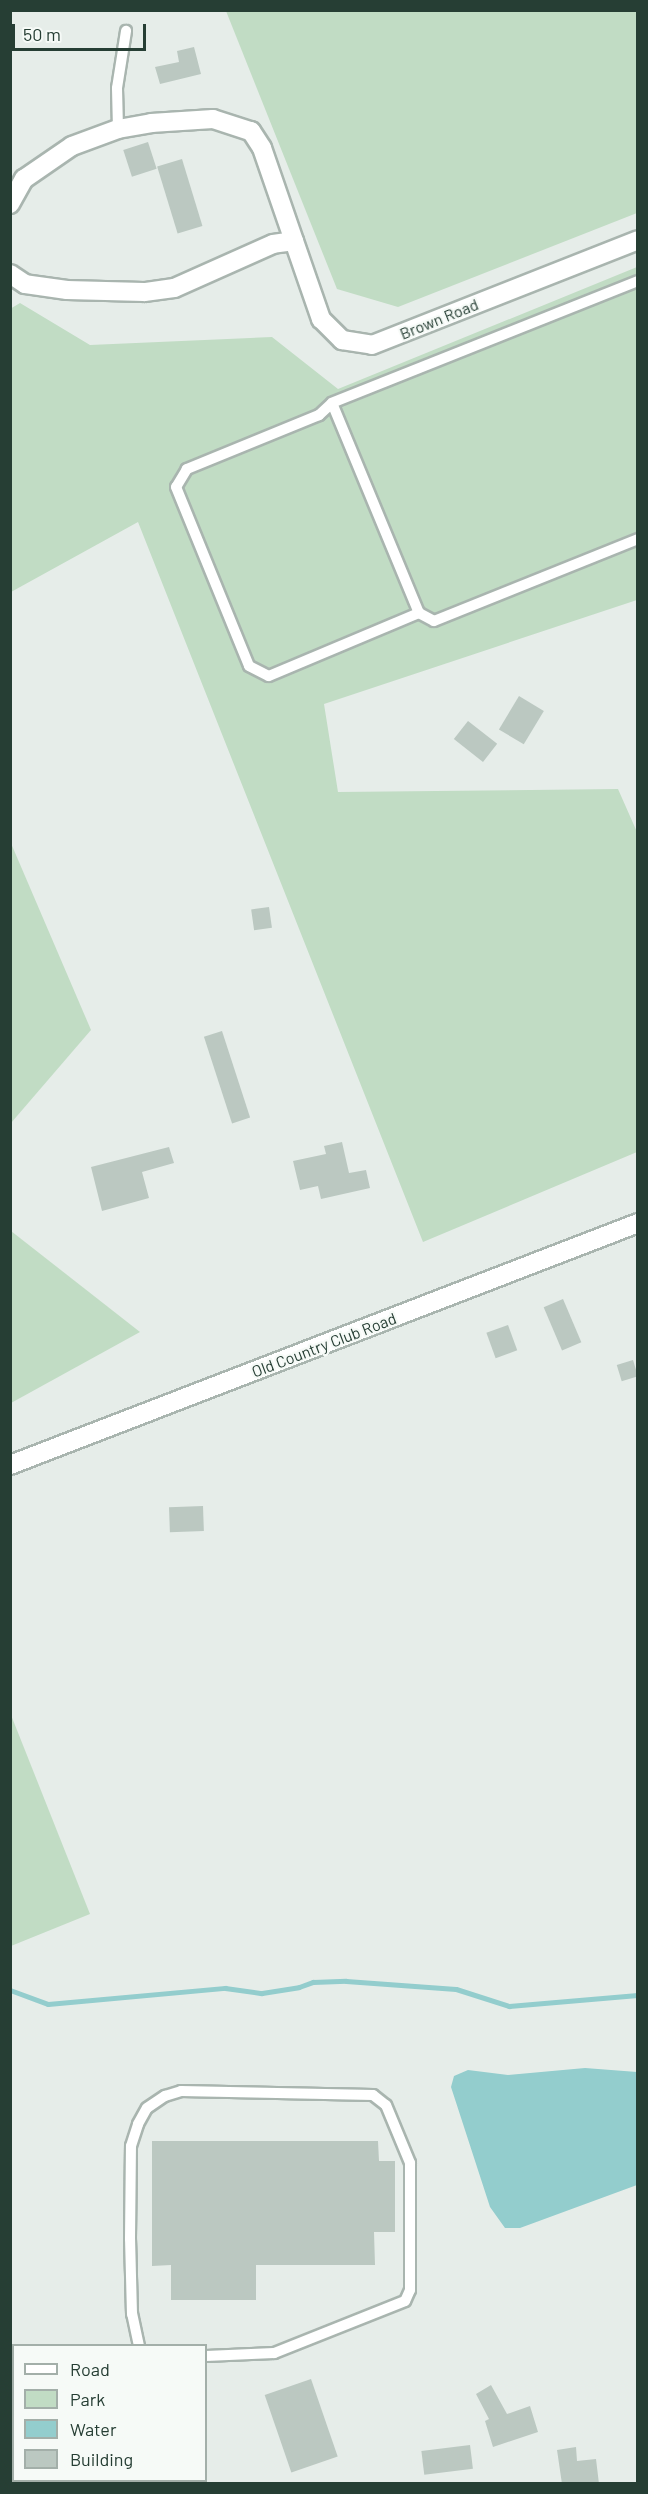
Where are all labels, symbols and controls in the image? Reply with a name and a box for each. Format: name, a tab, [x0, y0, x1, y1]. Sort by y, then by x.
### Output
scale bar	[15, 12, 148, 50]
text: 50 m	[23, 23, 61, 45]
street label: Brown Road	[397, 295, 481, 343]
street label: Old Country Club Road	[249, 1309, 399, 1381]
legend	[12, 2344, 207, 2482]
text: Road	[70, 2358, 110, 2380]
text: Park	[70, 2388, 105, 2410]
text: Water	[70, 2418, 117, 2440]
text: Building	[70, 2448, 133, 2470]

